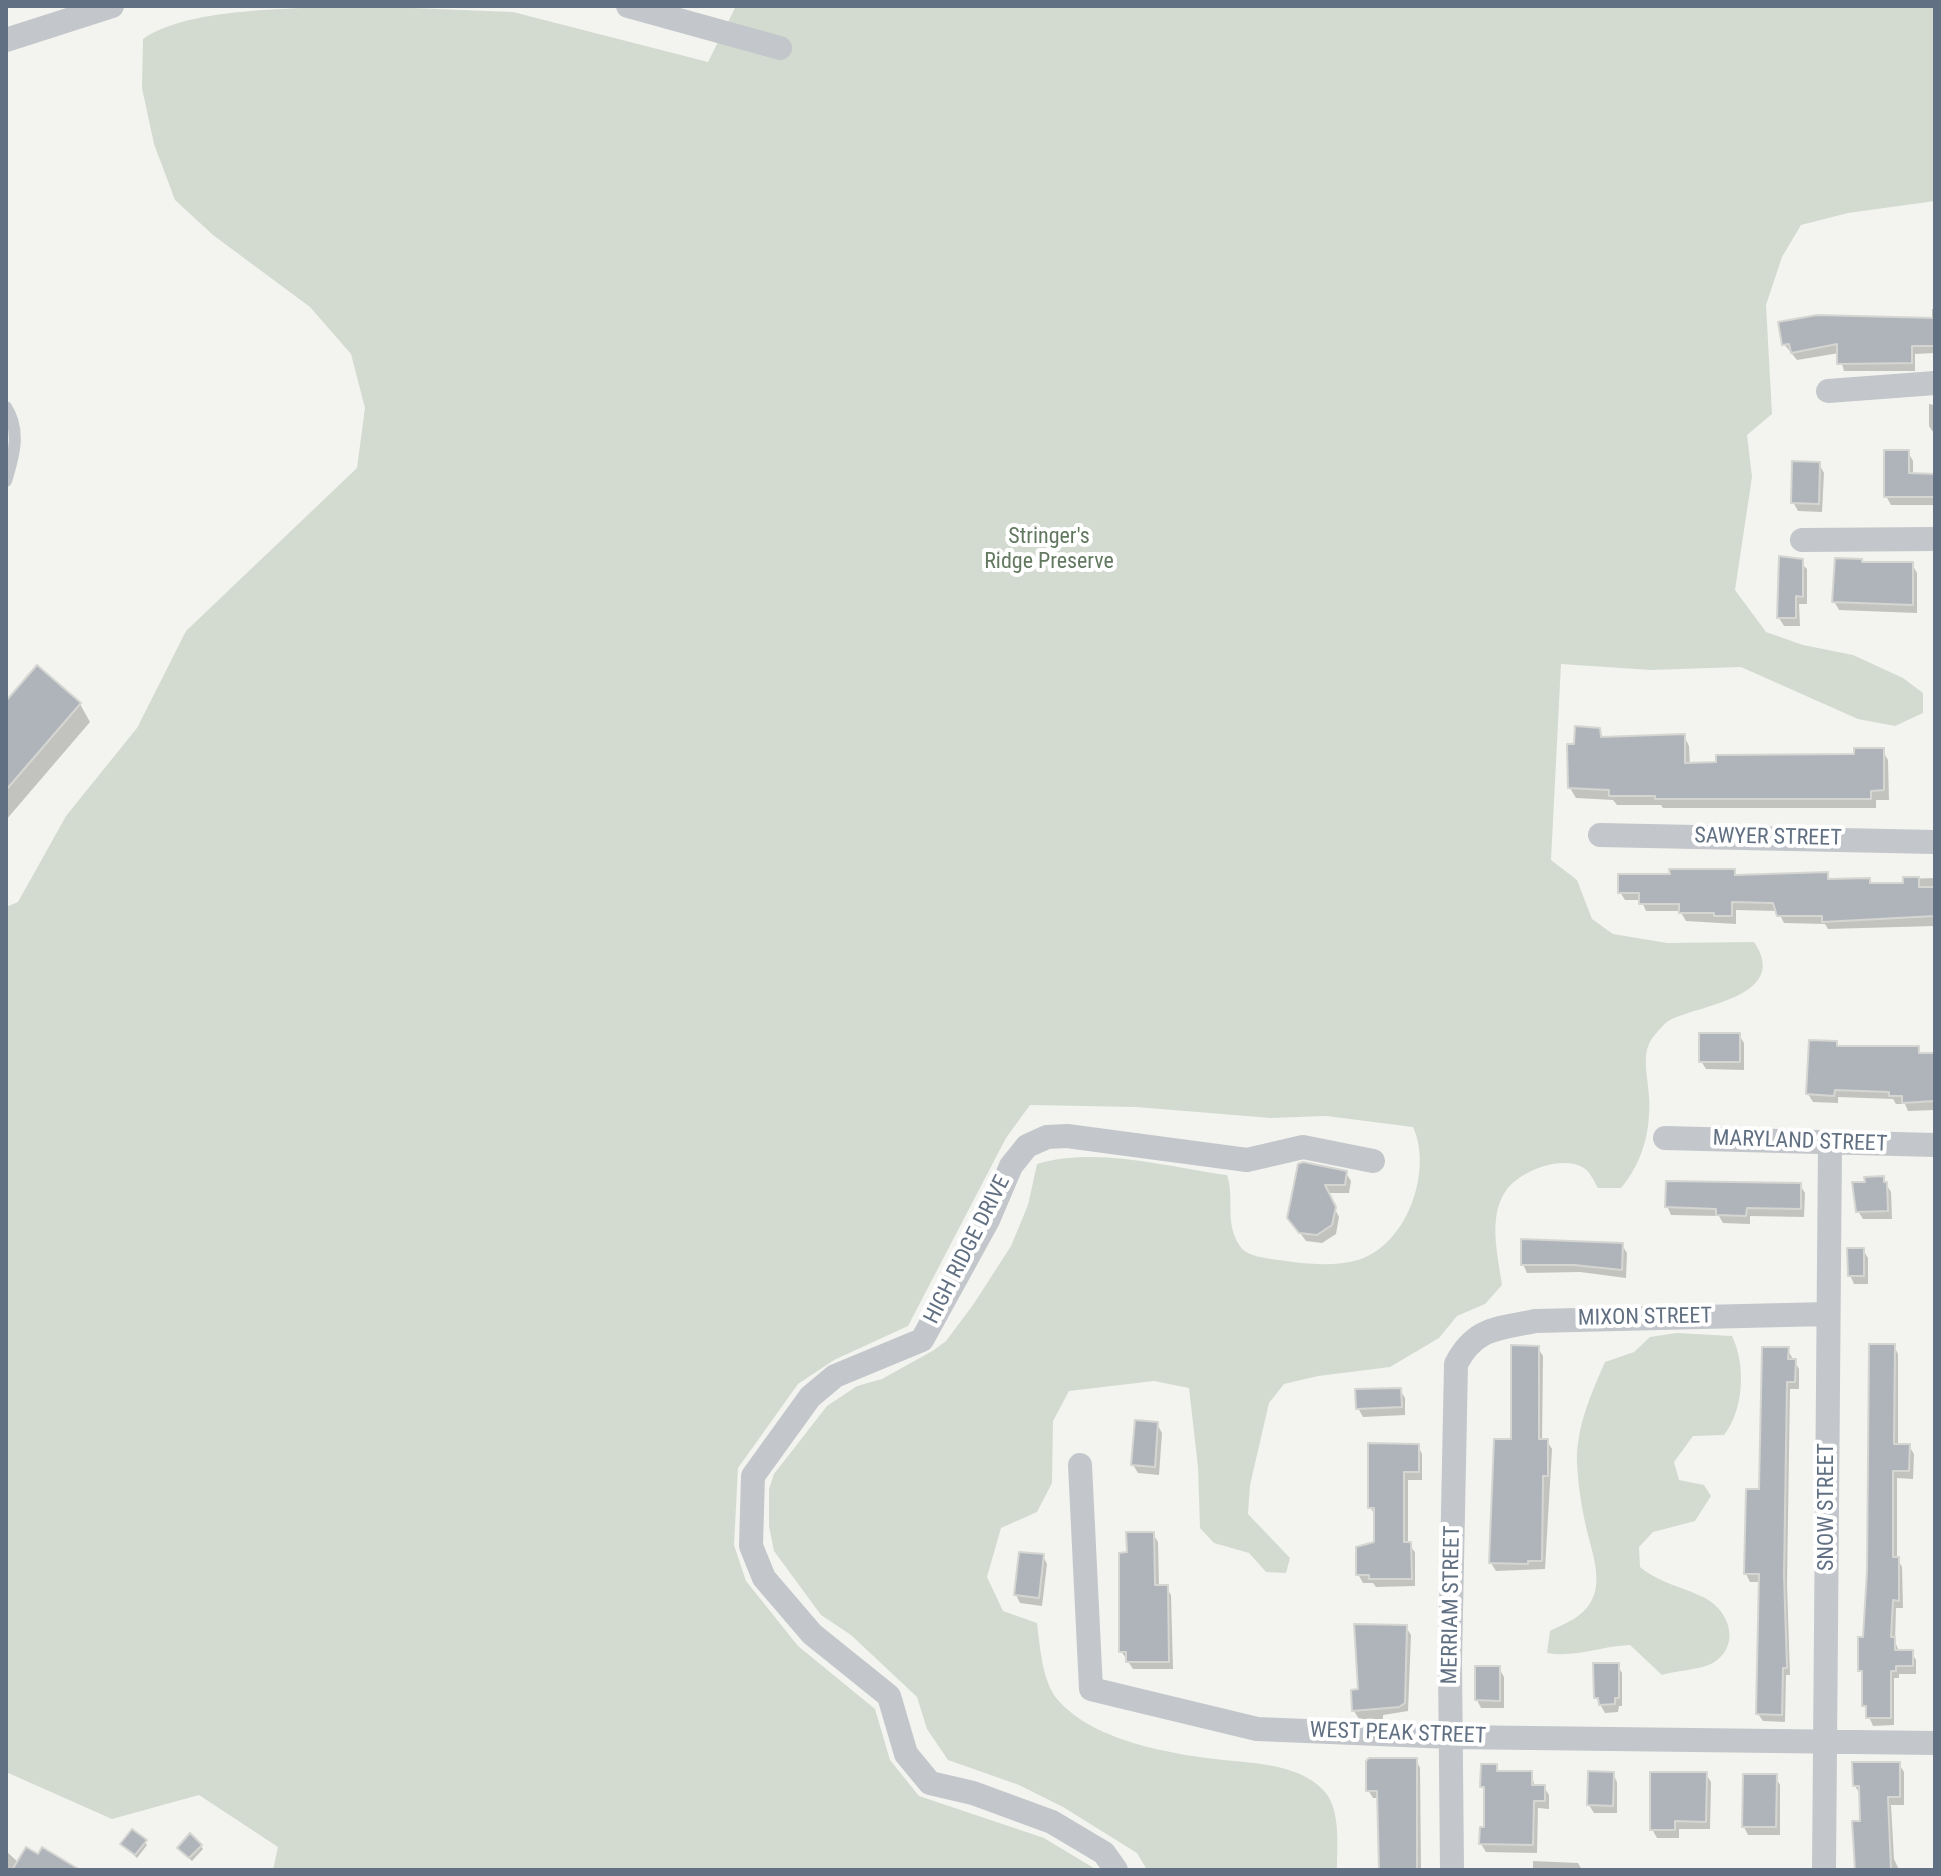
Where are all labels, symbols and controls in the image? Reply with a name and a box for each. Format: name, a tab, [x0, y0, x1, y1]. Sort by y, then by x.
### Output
park label: Stringer's Ridge Preserve	[984, 524, 1114, 576]
street label: SAWYER STREET	[1694, 824, 1842, 852]
street label: MARYLAND STREET	[1712, 1126, 1888, 1158]
street label: HIGH RIDGE DRIVE	[919, 1172, 1017, 1328]
street label: MIXON STREET	[1578, 1304, 1712, 1332]
street label: SNOW STREET	[1814, 1443, 1840, 1571]
street label: MERRIAM STREET	[1437, 1525, 1467, 1685]
street label: WEST PEAK STREET	[1309, 1718, 1487, 1750]

